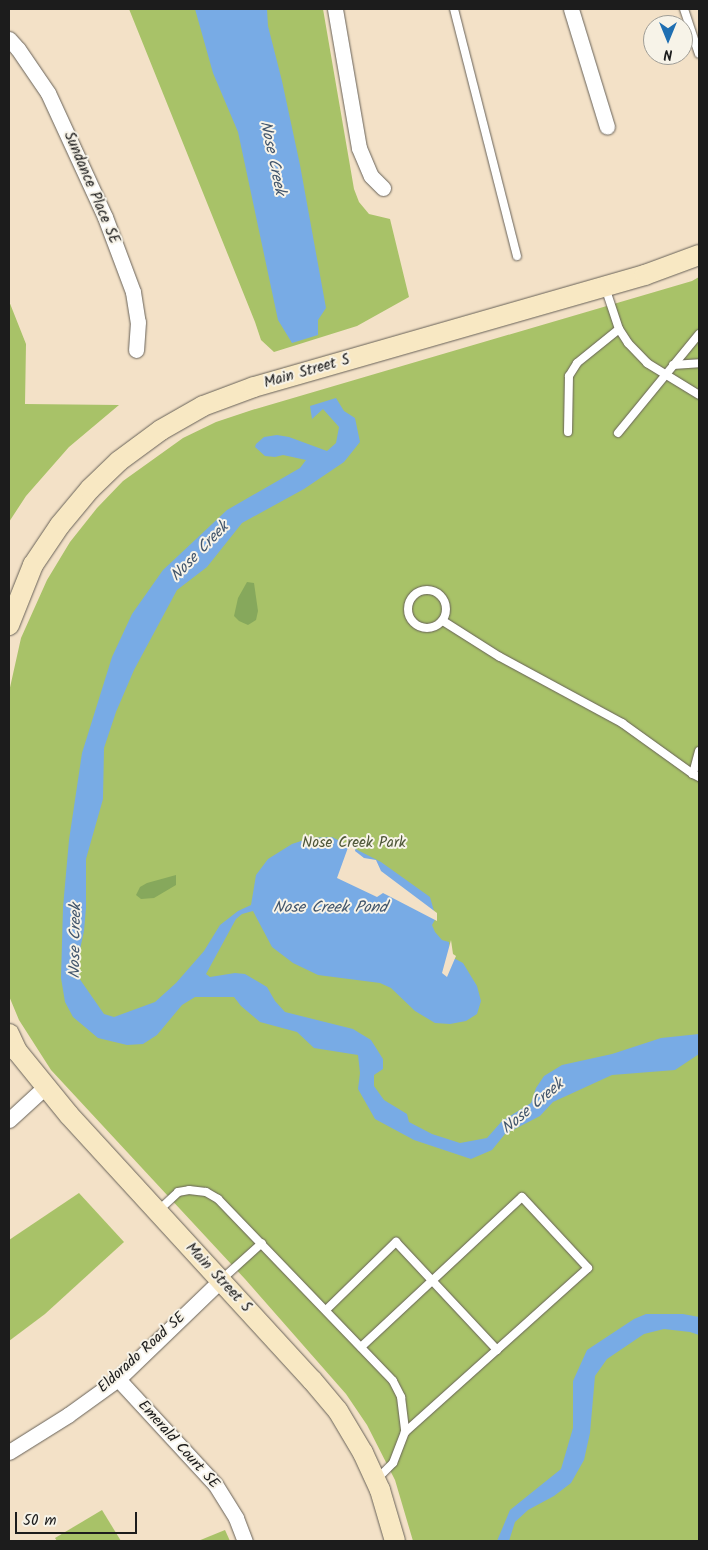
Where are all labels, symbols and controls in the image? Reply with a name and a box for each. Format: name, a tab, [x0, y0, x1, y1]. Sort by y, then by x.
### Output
north arrow	[643, 15, 693, 65]
text: N	[664, 43, 672, 65]
water label: Nose Creek	[255, 119, 289, 197]
street label: Sundance Place SE	[59, 129, 123, 247]
street label: Main Street S	[262, 351, 352, 393]
water label: Nose Creek	[167, 518, 233, 586]
park label: Nose Creek Park	[302, 835, 406, 853]
water label: Nose Creek Pond	[273, 898, 387, 918]
water label: Nose Creek	[66, 903, 86, 979]
water label: Nose Creek	[498, 1075, 568, 1139]
street label: Main Street S	[181, 1240, 255, 1316]
street label: Eldorado Road SE	[94, 1309, 190, 1397]
street label: Emerald Court SE	[133, 1397, 223, 1493]
scale bar	[18, 1502, 140, 1534]
text: 50 m	[23, 1509, 57, 1533]

